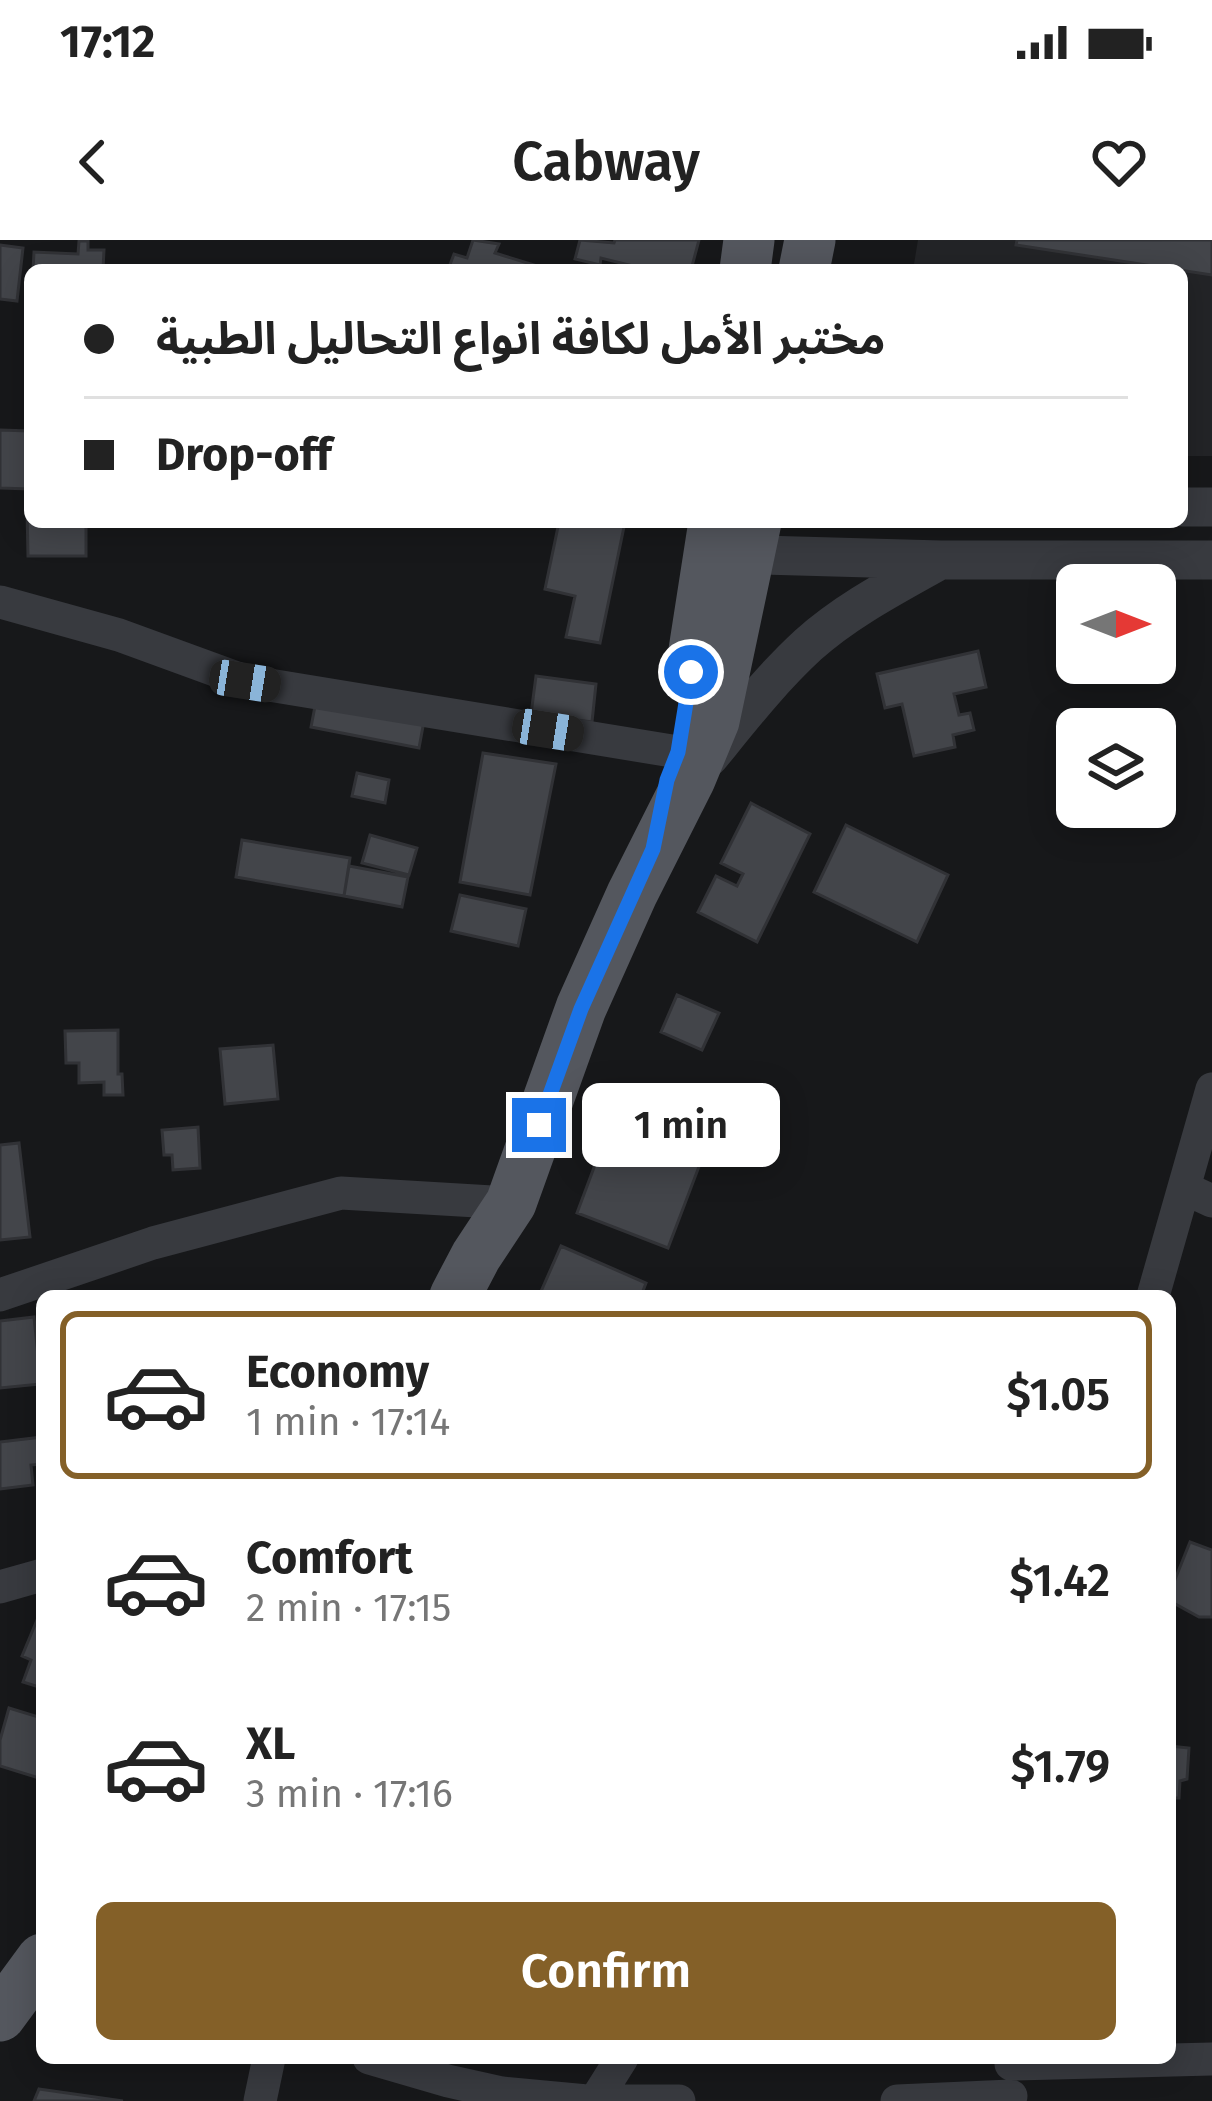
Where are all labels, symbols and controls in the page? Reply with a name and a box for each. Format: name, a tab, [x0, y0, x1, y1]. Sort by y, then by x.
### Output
text: 17:12	[60, 15, 155, 69]
icon: back	[60, 129, 126, 195]
icon: heart	[1086, 129, 1152, 195]
text: Cabway	[512, 130, 700, 194]
text: مختبر الأمل لكافة انواع التحاليل الطبية	[156, 312, 886, 366]
text: Drop-off	[156, 428, 332, 482]
north arrow	[1056, 564, 1176, 684]
map controls	[1056, 564, 1176, 828]
route start	[664, 645, 718, 699]
car	[207, 658, 283, 704]
car	[510, 707, 586, 753]
button: layers	[1056, 708, 1176, 828]
callout: 1 min	[581, 1083, 779, 1167]
route end	[512, 1098, 566, 1152]
text: 1 min	[634, 1102, 728, 1148]
icon: car	[102, 1341, 210, 1449]
text: Economy	[246, 1345, 429, 1399]
text: $1.05	[1006, 1368, 1110, 1422]
text: 1 min · 17:14	[246, 1399, 450, 1445]
icon: car	[102, 1527, 210, 1635]
text: Comfort	[246, 1531, 413, 1585]
text: $1.42	[1010, 1554, 1110, 1608]
text: 2 min · 17:15	[246, 1585, 451, 1631]
icon: car	[102, 1713, 210, 1821]
text: XL	[246, 1717, 295, 1771]
text: $1.79	[1011, 1740, 1110, 1794]
text: 3 min · 17:16	[246, 1771, 453, 1817]
button: Confirm	[96, 1902, 1116, 2040]

